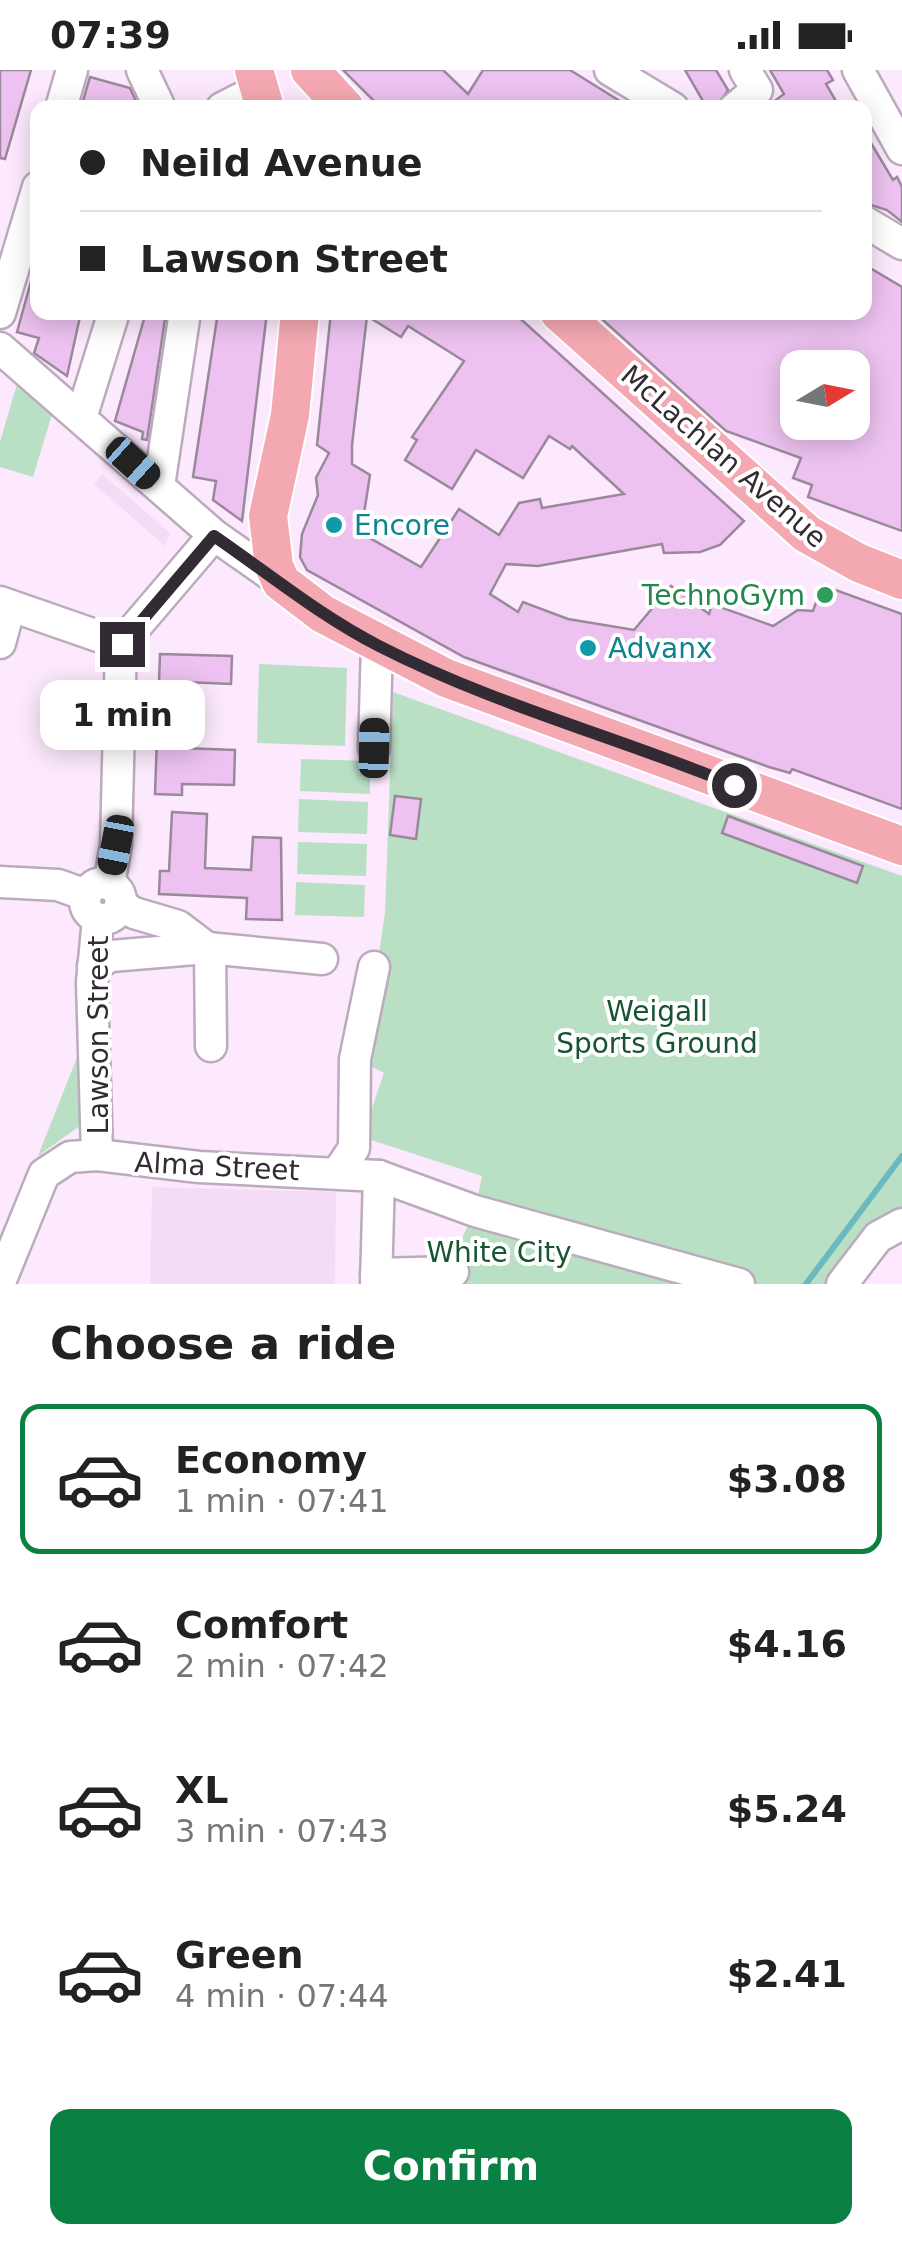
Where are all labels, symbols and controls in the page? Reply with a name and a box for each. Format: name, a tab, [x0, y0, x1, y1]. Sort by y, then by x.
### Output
text: 07:39	[50, 13, 171, 57]
text: Neild Avenue	[140, 141, 423, 185]
text: Lawson Street	[140, 237, 448, 281]
north arrow	[780, 350, 870, 440]
map controls	[780, 350, 870, 440]
street label: McLachlan Avenue	[614, 358, 833, 554]
car	[101, 432, 165, 494]
place label: Encore	[354, 509, 450, 542]
marker: Encore	[323, 514, 345, 536]
place label: TechnoGym	[641, 579, 805, 612]
marker: TechnoGym	[814, 584, 836, 606]
route end	[100, 622, 145, 667]
place label: Advanx	[608, 632, 712, 665]
marker: Advanx	[577, 637, 599, 659]
callout: 1 min	[39, 679, 204, 749]
text: 1 min	[72, 696, 173, 734]
car	[358, 718, 390, 778]
route start	[712, 763, 757, 808]
car	[96, 813, 136, 877]
street label: Lawson Street	[82, 935, 115, 1135]
park label: Weigall Sports Ground	[556, 995, 758, 1060]
street label: Alma Street	[134, 1146, 300, 1187]
park label: White City	[426, 1236, 572, 1269]
text: Choose a ride	[50, 1317, 396, 1370]
icon: car	[55, 1434, 145, 1524]
text: Economy	[175, 1438, 367, 1482]
text: $3.08	[727, 1457, 847, 1501]
text: 1 min · 07:41	[175, 1482, 389, 1520]
icon: car	[55, 1599, 145, 1689]
text: Comfort	[175, 1603, 348, 1647]
text: $4.16	[727, 1622, 847, 1666]
text: 2 min · 07:42	[175, 1647, 389, 1685]
icon: car	[55, 1764, 145, 1854]
text: XL	[175, 1768, 229, 1812]
text: $5.24	[727, 1787, 847, 1831]
text: 3 min · 07:43	[175, 1812, 389, 1850]
icon: car	[55, 1929, 145, 2019]
text: Green	[175, 1933, 304, 1977]
text: $2.41	[727, 1952, 847, 1996]
text: 4 min · 07:44	[175, 1977, 389, 2015]
button: Confirm	[50, 2109, 852, 2224]

